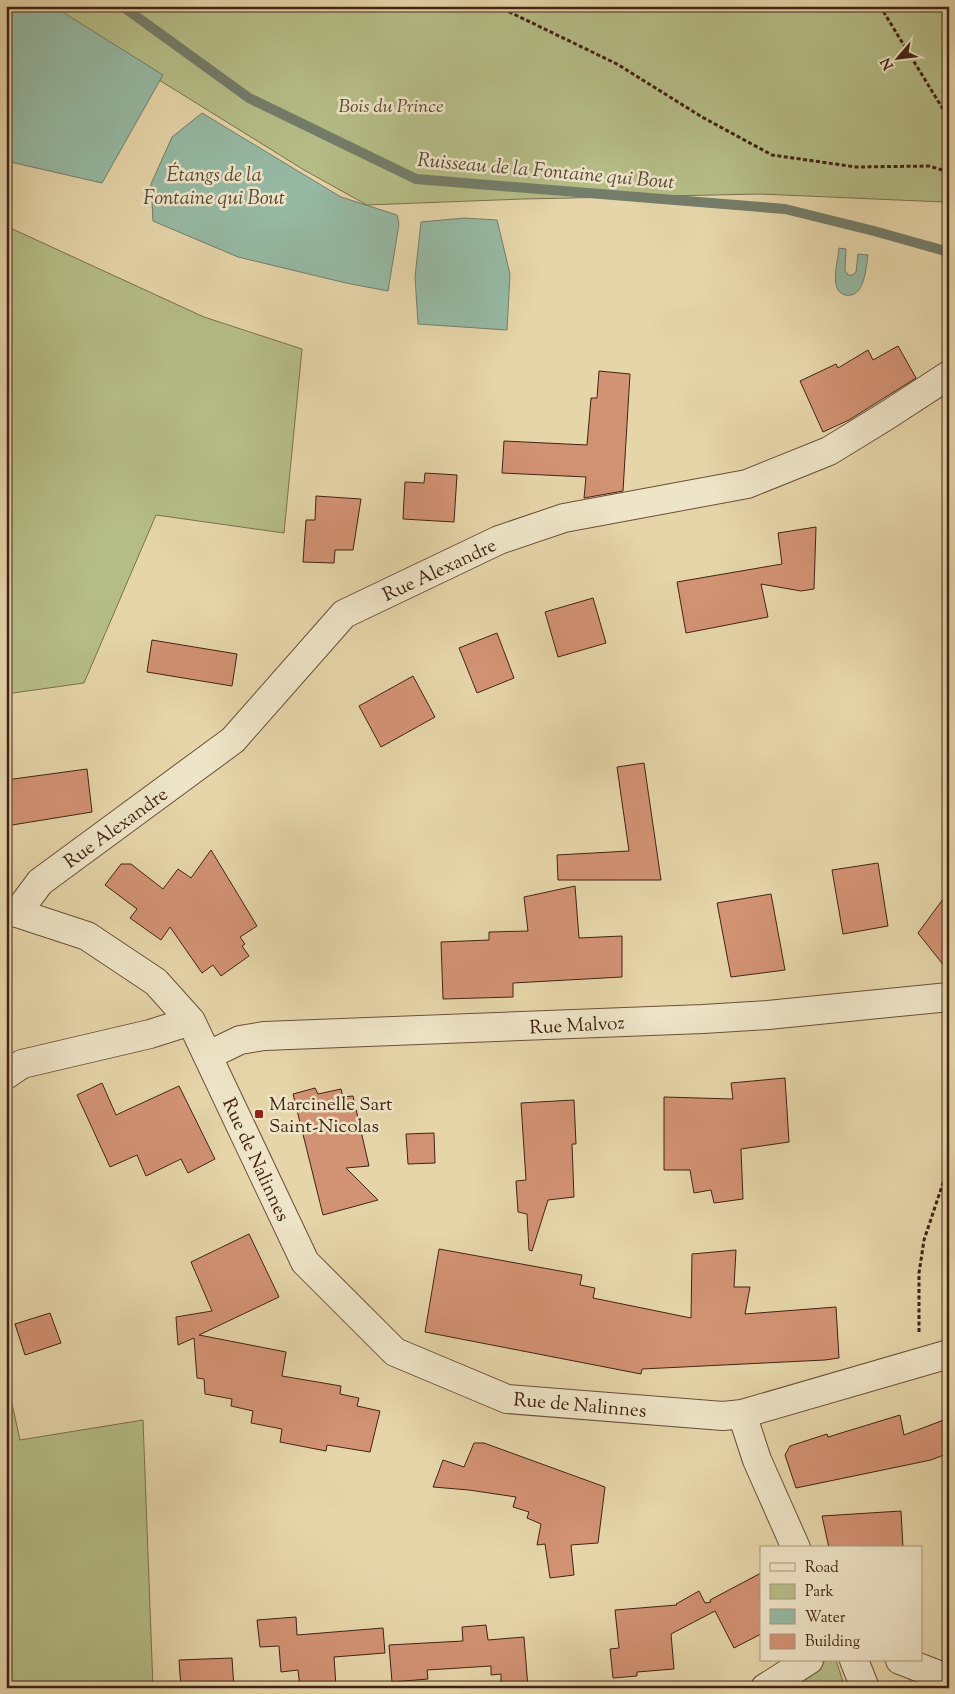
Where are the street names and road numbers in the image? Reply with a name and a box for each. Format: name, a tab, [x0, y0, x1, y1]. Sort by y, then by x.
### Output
street label: Rue Alexandre	[379, 533, 502, 609]
street label: Rue Alexandre	[59, 782, 174, 876]
street label: Rue Malvoz	[529, 1011, 625, 1042]
street label: Rue de Nalinnes	[214, 1094, 295, 1226]
street label: Rue de Nalinnes	[512, 1387, 647, 1426]

